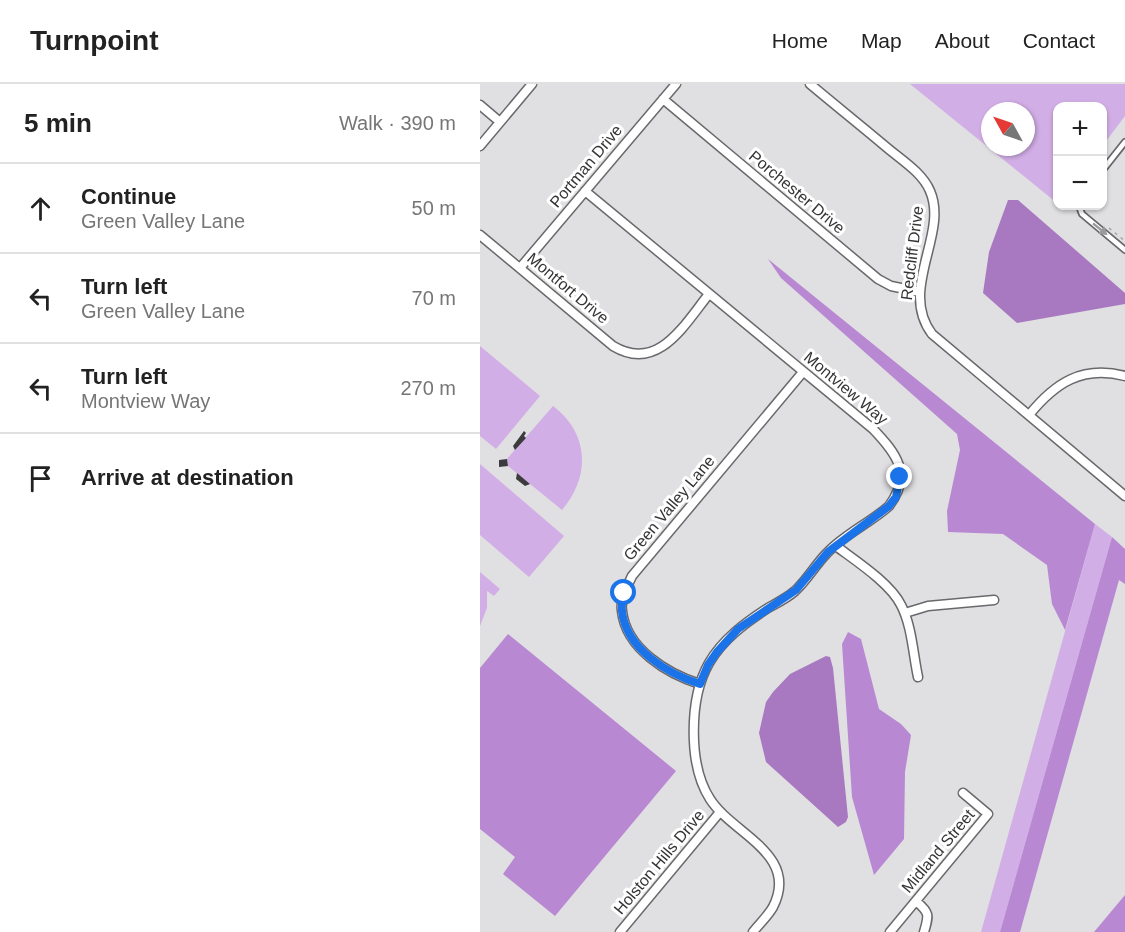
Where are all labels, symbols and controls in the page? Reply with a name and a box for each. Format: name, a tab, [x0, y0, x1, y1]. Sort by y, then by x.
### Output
text: Turnpoint	[30, 25, 159, 56]
text: Home	[772, 29, 828, 52]
text: Map	[861, 29, 902, 52]
text: About	[935, 29, 990, 52]
text: Contact	[1023, 29, 1095, 52]
north arrow	[981, 102, 1035, 156]
map controls	[1053, 102, 1107, 210]
button: +	[1053, 102, 1107, 156]
text: 5 min	[24, 108, 92, 138]
text: Walk · 390 m	[339, 112, 456, 134]
street label: Portman Drive	[547, 121, 625, 211]
street label: Porchester Drive	[746, 147, 848, 237]
button: −	[1053, 156, 1107, 210]
text: Continue	[81, 184, 176, 209]
icon: ahead	[24, 192, 57, 225]
text: 50 m	[412, 197, 456, 219]
street label: Redcliff Drive	[898, 205, 926, 301]
text: Green Valley Lane	[81, 210, 245, 232]
one-way arrow	[1092, 223, 1108, 236]
street label: Montfort Drive	[524, 249, 612, 327]
text: Turn left	[81, 274, 167, 299]
icon: left	[24, 282, 57, 315]
text: 70 m	[412, 287, 456, 309]
text: Green Valley Lane	[81, 300, 245, 322]
street label: Montview Way	[801, 348, 891, 428]
text: Turn left	[81, 364, 167, 389]
icon: left	[24, 372, 57, 405]
text: 270 m	[400, 377, 456, 399]
text: Montview Way	[81, 390, 210, 412]
street label: Green Valley Lane	[620, 452, 718, 564]
icon: arrive	[24, 462, 57, 495]
route end	[886, 463, 912, 489]
text: Arrive at destination	[81, 465, 294, 490]
route start	[610, 579, 636, 605]
street label: Holston Hills Drive	[610, 806, 708, 918]
street label: Midland Street	[898, 806, 978, 896]

